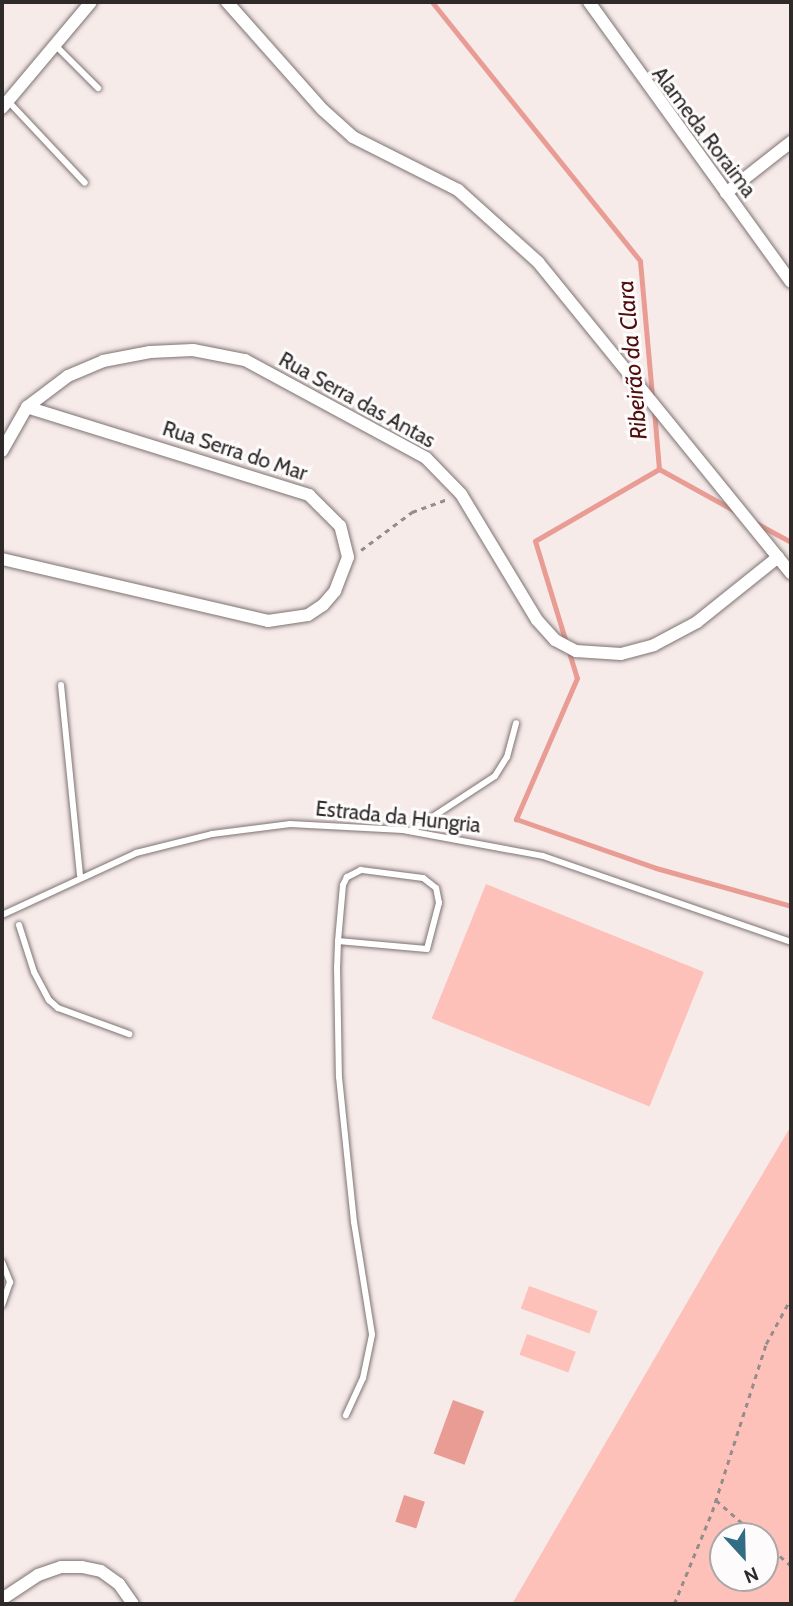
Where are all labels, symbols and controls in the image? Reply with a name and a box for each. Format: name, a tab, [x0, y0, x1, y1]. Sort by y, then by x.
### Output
street label: Alameda Roraima	[647, 62, 761, 202]
water label: Ribeirão da Clara	[611, 279, 653, 441]
street label: Rua Serra das Antas	[275, 347, 439, 453]
street label: Rua Serra do Mar	[159, 416, 311, 486]
street label: Estrada da Hungria	[314, 796, 482, 838]
north arrow	[709, 1522, 779, 1592]
text: N	[741, 1562, 762, 1588]

